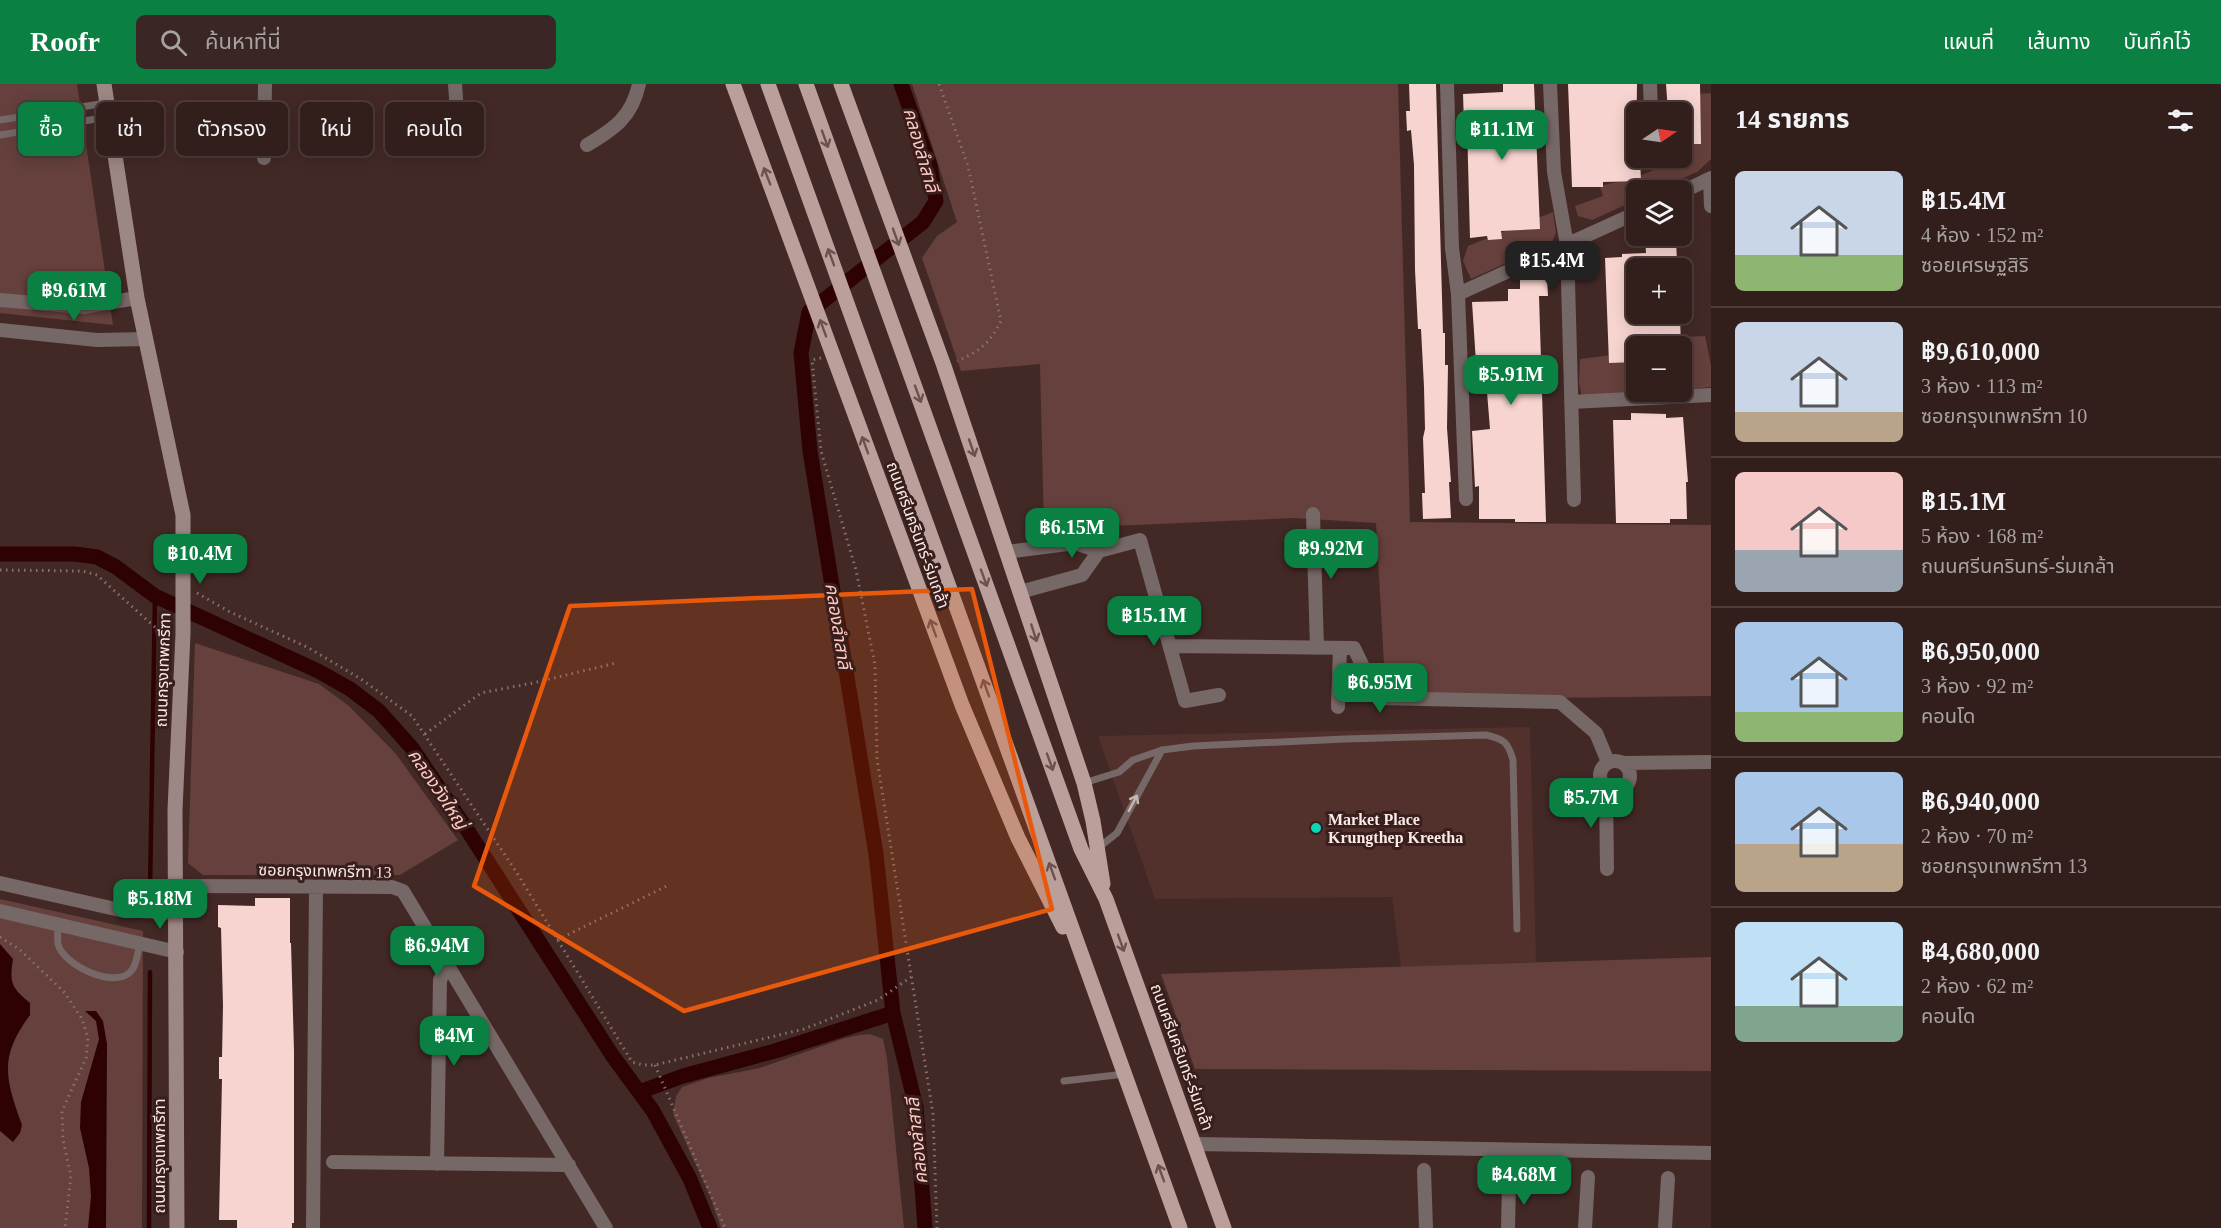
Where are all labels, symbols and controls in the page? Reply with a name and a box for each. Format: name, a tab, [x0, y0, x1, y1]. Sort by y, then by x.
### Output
search box	[136, 15, 556, 69]
text: Roofr	[30, 26, 100, 57]
icon: search	[157, 26, 190, 59]
text: ค้นหาที่นี่	[205, 29, 281, 54]
text: แผนที่	[1943, 30, 1994, 54]
text: เส้นทาง	[2027, 30, 2091, 54]
text: บันทึกไว้	[2124, 30, 2191, 54]
chip: ซื้อ	[18, 102, 84, 156]
chip: เช่า	[96, 102, 164, 156]
chip: ตัวกรอง	[176, 102, 288, 156]
chip: ใหม่	[300, 102, 373, 156]
chip: คอนโด	[385, 102, 484, 156]
north arrow	[1626, 102, 1692, 168]
map controls	[1626, 102, 1692, 402]
icon: filters	[2164, 104, 2197, 137]
text: 14 รายการ	[1735, 105, 1849, 134]
water label: คลองลำสาลี	[899, 106, 943, 196]
pin: ฿11.1M	[1453, 110, 1551, 161]
text: ฿11.1M	[1470, 118, 1534, 140]
one-way arrow	[821, 129, 832, 148]
one-way arrow	[761, 167, 772, 186]
button: layers	[1626, 180, 1692, 246]
text: ฿15.4M	[1921, 186, 2006, 215]
icon: home	[1783, 195, 1855, 267]
text: 4 ห้อง · 152 m²	[1921, 224, 2043, 246]
one-way arrow	[892, 227, 903, 246]
pin: ฿15.4M	[1503, 241, 1601, 292]
one-way arrow	[824, 248, 835, 267]
text: ฿15.4M	[1519, 249, 1585, 271]
text: ซอยเศรษฐสิริ	[1921, 254, 2028, 276]
button: +	[1626, 258, 1692, 324]
pin: ฿9.61M	[25, 271, 123, 322]
text: ฿9.61M	[41, 279, 107, 301]
one-way arrow	[816, 319, 827, 338]
button: −	[1626, 336, 1692, 402]
text: ฿9,610,000	[1921, 337, 2040, 366]
icon: home	[1783, 346, 1855, 418]
pin: ฿5.91M	[1462, 355, 1560, 406]
text: ฿5.91M	[1478, 363, 1544, 385]
text: 3 ห้อง · 113 m²	[1921, 375, 2042, 397]
one-way arrow	[914, 385, 925, 403]
text: ซอยกรุงเทพกรีฑา 10	[1921, 405, 2087, 427]
one-way arrow	[859, 436, 870, 455]
one-way arrow	[967, 439, 978, 457]
street label: ถนนศรีนครินทร์-ร่มเกล้า	[884, 459, 952, 611]
text: ฿15.1M	[1921, 487, 2006, 516]
icon: home	[1783, 496, 1855, 568]
pin: ฿6.15M	[1023, 508, 1121, 559]
text: ฿6.15M	[1039, 516, 1105, 538]
text: 5 ห้อง · 168 m²	[1921, 525, 2043, 547]
pin: ฿9.92M	[1282, 529, 1380, 580]
pin: ฿10.4M	[151, 534, 249, 585]
text: ฿9.92M	[1298, 537, 1364, 559]
text: ฿10.4M	[167, 542, 233, 564]
text: ถนนศรีนครินทร์-ร่มเกล้า	[1921, 555, 2115, 577]
one-way arrow	[979, 568, 990, 587]
water label: คลองลำสาลี	[821, 582, 855, 672]
pin: ฿15.1M	[1105, 596, 1203, 647]
text: ฿15.1M	[1121, 604, 1187, 626]
street label: ถนนกรุงเทพกรีฑา	[153, 612, 174, 728]
one-way arrow	[927, 619, 938, 637]
one-way arrow	[1029, 623, 1040, 642]
text: ฿6,950,000	[1921, 637, 2040, 666]
icon: home	[1783, 646, 1855, 718]
pin: ฿6.95M	[1331, 663, 1429, 714]
text: ฿6.95M	[1347, 671, 1413, 693]
text: 3 ห้อง · 92 m²	[1921, 675, 2033, 697]
one-way arrow	[979, 679, 990, 697]
text: คอนโด	[1921, 705, 1975, 727]
water label: คลองวังใหญ่	[404, 745, 474, 835]
one-way arrow	[1045, 752, 1056, 771]
pin: ฿5.7M	[1549, 778, 1633, 829]
text: ฿5.7M	[1563, 786, 1619, 808]
text: ฿6,940,000	[1921, 787, 2040, 816]
one-way arrow	[1127, 795, 1139, 812]
icon: home	[1783, 796, 1855, 868]
place label: Market Place Krungthep Kreetha	[1328, 811, 1463, 847]
marker: Market Place Krungthep Kreetha	[1309, 821, 1323, 835]
text: 2 ห้อง · 70 m²	[1921, 825, 2033, 847]
text: ซอยกรุงเทพกรีฑา 13	[1921, 855, 2087, 877]
street label: ซอยกรุงเทพกรีฑา 13	[258, 861, 392, 882]
one-way arrow	[1045, 862, 1056, 881]
pin: ฿5.18M	[111, 879, 209, 930]
text: ฿5.18M	[127, 887, 193, 909]
pin: ฿6.94M	[388, 926, 486, 977]
one-way arrow	[1117, 933, 1128, 952]
text: ฿6.94M	[404, 934, 470, 956]
text: ฿4,680,000	[1921, 937, 2040, 966]
icon: home	[1783, 946, 1855, 1018]
text: 2 ห้อง · 62 m²	[1921, 975, 2033, 997]
street label: ถนนศรีนครินทร์-ร่มเกล้า	[1148, 981, 1216, 1133]
text: คอนโด	[1921, 1005, 1975, 1027]
pin: ฿4M	[425, 1016, 483, 1067]
text: ฿4M	[434, 1024, 474, 1046]
water label: คลองลำสาลี	[902, 1095, 931, 1185]
street label: ถนนกรุงเทพกรีฑา	[151, 1099, 169, 1213]
pin: ฿4.68M	[1475, 1155, 1573, 1206]
text: ฿4.68M	[1491, 1163, 1557, 1185]
one-way arrow	[1154, 1164, 1165, 1183]

